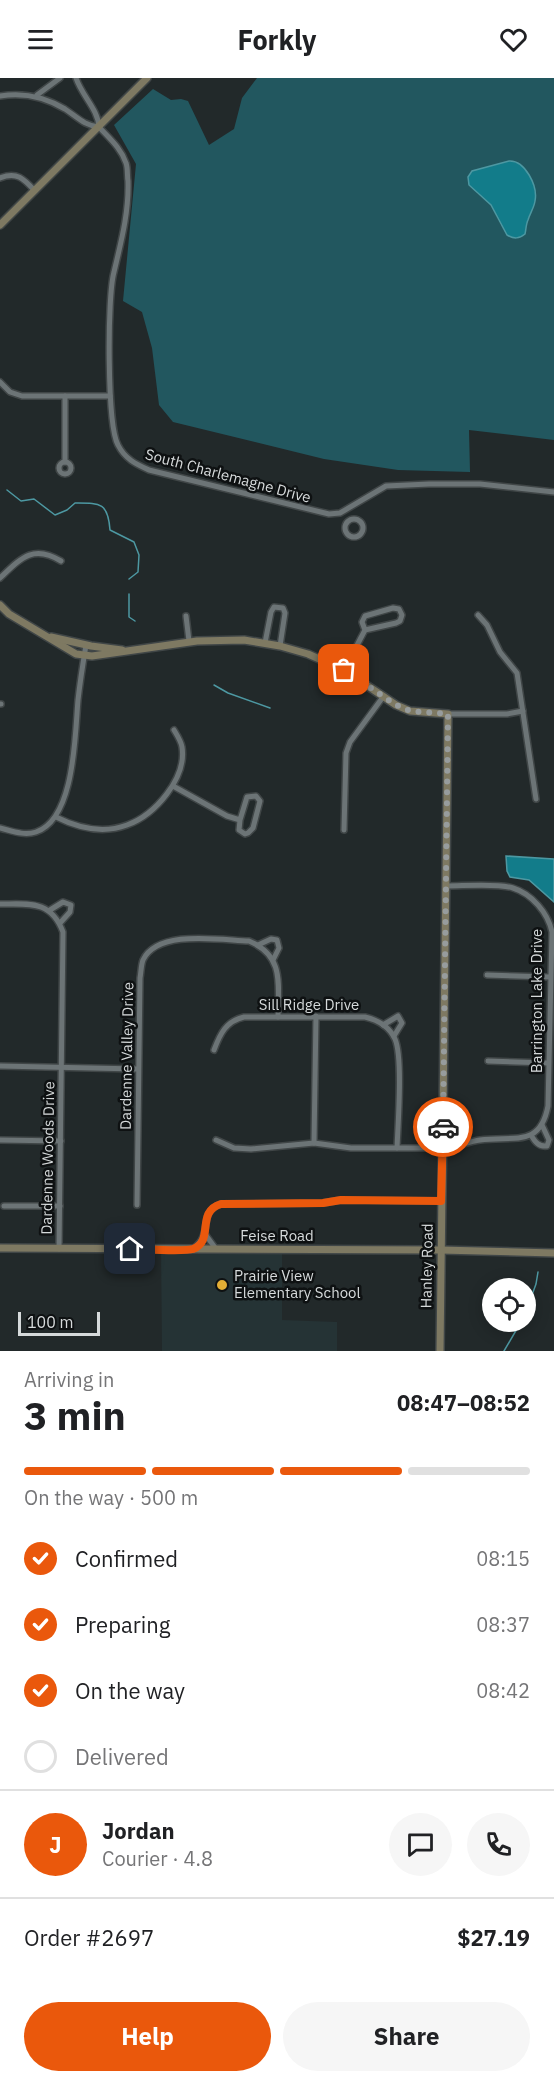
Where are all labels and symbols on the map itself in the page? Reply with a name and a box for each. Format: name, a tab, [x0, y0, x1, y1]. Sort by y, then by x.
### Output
street label: South Charlemagne Drive	[143, 444, 313, 507]
pin	[318, 644, 369, 695]
street label: Barrington Lake Drive	[527, 929, 546, 1073]
street label: Dardenne Valley Drive	[116, 982, 137, 1130]
street label: Sill Ridge Drive	[259, 995, 359, 1014]
street label: Dardenne Woods Drive	[37, 1081, 58, 1235]
courier	[413, 1097, 473, 1157]
pin	[104, 1223, 155, 1274]
street label: Hanley Road	[416, 1223, 437, 1309]
street label: Feise Road	[240, 1226, 314, 1245]
place label: Prairie View Elementary School	[234, 1266, 361, 1302]
marker: Prairie View Elementary School	[215, 1278, 229, 1292]
scale bar	[18, 1309, 100, 1336]

